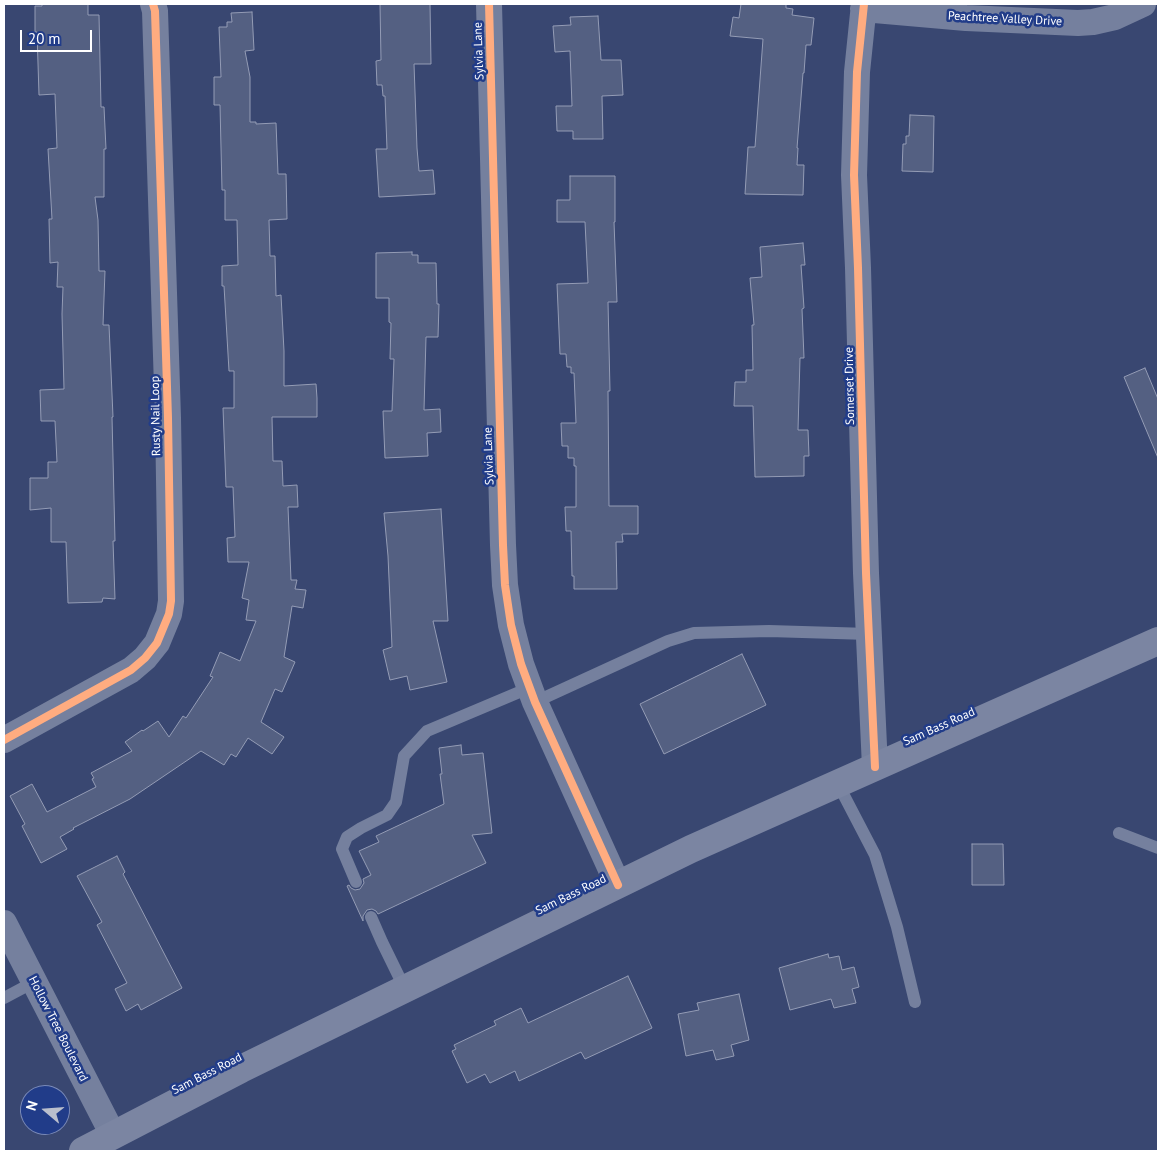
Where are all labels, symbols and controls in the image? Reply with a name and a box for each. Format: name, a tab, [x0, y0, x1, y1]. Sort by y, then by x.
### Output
street label: Peachtree Valley Drive	[947, 9, 1063, 29]
scale bar	[22, 20, 95, 52]
street label: Sylvia Lane	[471, 22, 487, 80]
text: 20 m	[28, 29, 61, 48]
street label: Somerset Drive	[842, 347, 858, 425]
street label: Rusty Nail Loop	[148, 376, 164, 456]
street label: Sylvia Lane	[481, 427, 497, 485]
street label: Sam Bass Road	[901, 705, 977, 749]
street label: Sam Bass Road	[533, 872, 609, 918]
street label: Hollow Tree Boulevard	[25, 974, 91, 1084]
street label: Sam Bass Road	[169, 1050, 245, 1098]
north arrow	[20, 1085, 70, 1135]
text: N	[22, 1099, 42, 1113]

